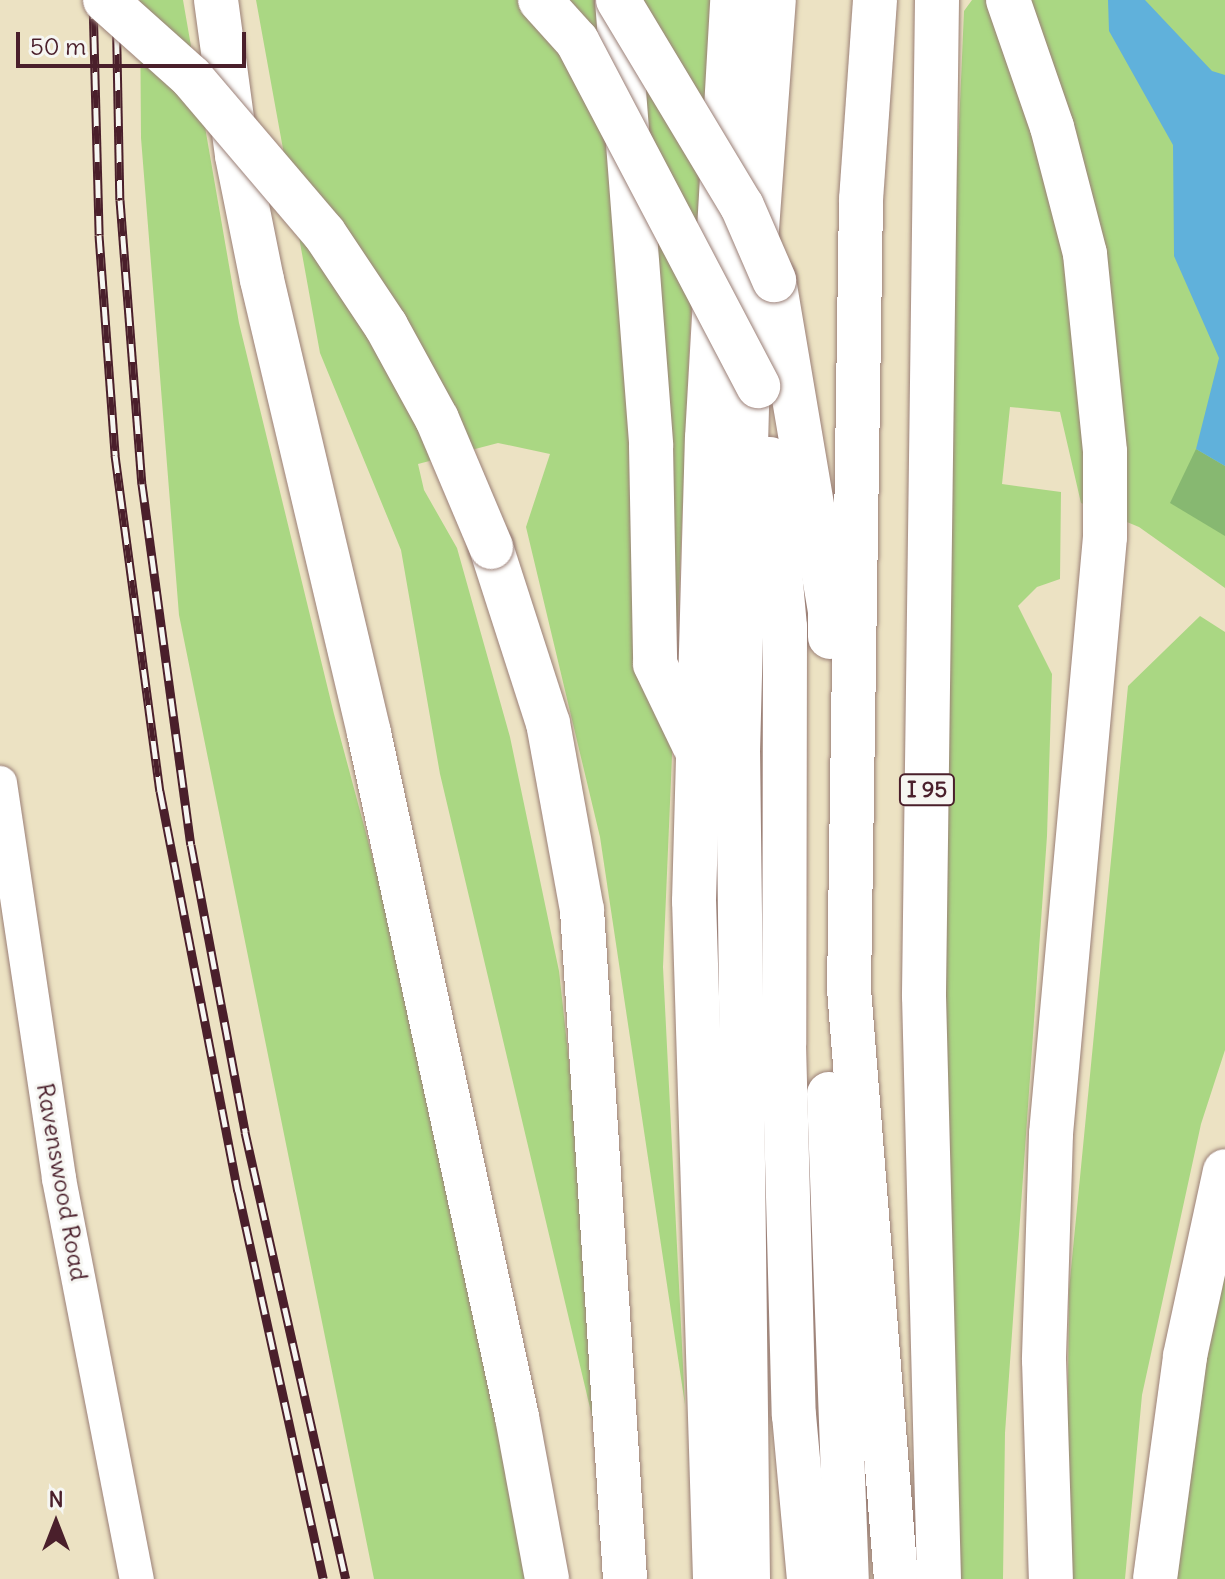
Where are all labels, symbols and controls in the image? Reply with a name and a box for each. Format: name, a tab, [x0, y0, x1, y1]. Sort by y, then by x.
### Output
scale bar	[20, 16, 250, 66]
text: 50 m	[30, 31, 86, 61]
road number: I 95	[897, 772, 957, 808]
street label: Ravenswood Road	[30, 1081, 94, 1283]
north arrow	[16, 1483, 96, 1563]
text: N	[48, 1485, 64, 1513]

